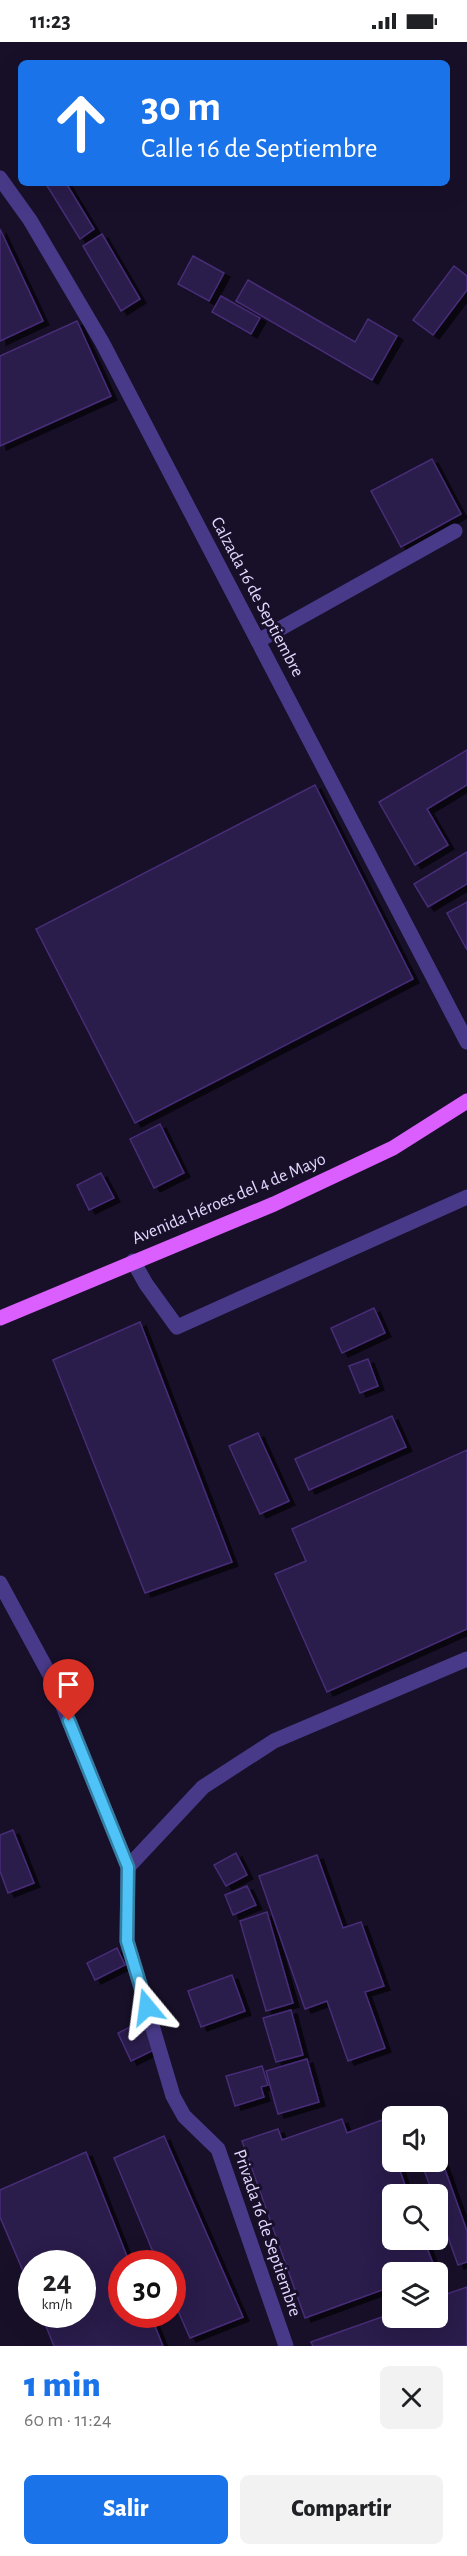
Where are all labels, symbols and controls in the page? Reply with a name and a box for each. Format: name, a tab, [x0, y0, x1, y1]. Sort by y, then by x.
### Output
text: 11:23	[30, 10, 71, 32]
icon: ahead	[42, 84, 120, 162]
text: 30 m	[141, 86, 221, 128]
text: Calle 16 de Septiembre	[141, 135, 377, 162]
street label: Calzada 16 de Septiembre	[207, 514, 307, 680]
street label: Avenida Héroes del 4 de Mayo	[130, 1150, 329, 1248]
pin	[43, 1659, 94, 1721]
icon: arrive	[52, 1668, 85, 1701]
position arrow	[115, 1975, 179, 2039]
map controls	[382, 2106, 448, 2328]
button: sound	[382, 2106, 448, 2172]
street label: Privada 16 de Septiembre	[230, 2147, 304, 2319]
button: search	[382, 2184, 448, 2250]
speed limit sign: 30	[108, 2250, 186, 2328]
button: layers	[382, 2262, 448, 2328]
text: 24	[42, 2267, 72, 2297]
text: km/h	[42, 2297, 72, 2312]
button: close	[380, 2366, 443, 2429]
text: 1 min	[24, 2367, 101, 2403]
text: 60 m · 11:24	[24, 2410, 112, 2430]
button: Salir	[24, 2475, 228, 2544]
button: Compartir	[240, 2475, 443, 2544]

